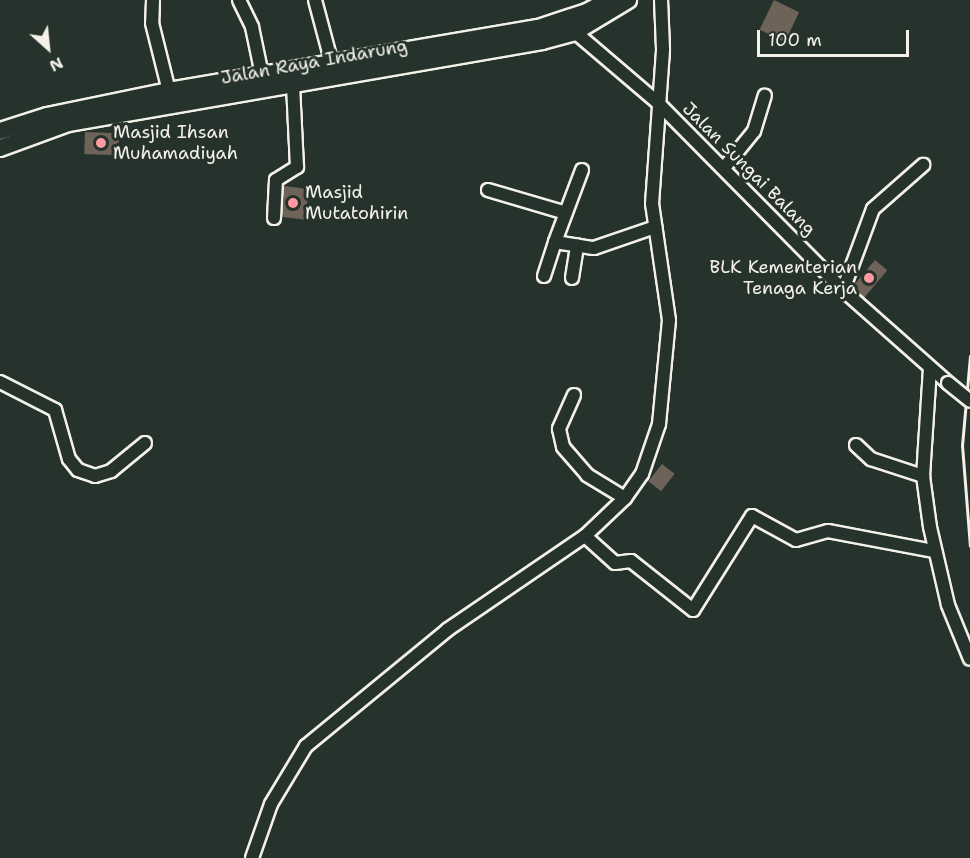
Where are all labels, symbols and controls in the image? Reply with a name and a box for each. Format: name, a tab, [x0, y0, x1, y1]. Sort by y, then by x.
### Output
north arrow	[18, 18, 78, 78]
scale bar	[760, 18, 912, 56]
text: 100 m	[768, 28, 822, 52]
street label: Jalan Raya Indarung	[219, 35, 409, 89]
text: N	[46, 52, 67, 77]
street label: Jalan Sungai Balang	[678, 98, 820, 240]
place label: Masjid Ihsan Muhamadiyah	[113, 122, 238, 164]
marker: Masjid Ihsan Muhamadiyah	[94, 136, 108, 150]
place label: Masjid Mutatohirin	[305, 182, 408, 224]
marker: Masjid Mutatohirin	[286, 196, 300, 210]
place label: BLK Kementerian Tenaga Kerja	[710, 257, 857, 300]
marker: BLK Kementerian Tenaga Kerja	[862, 271, 876, 285]

